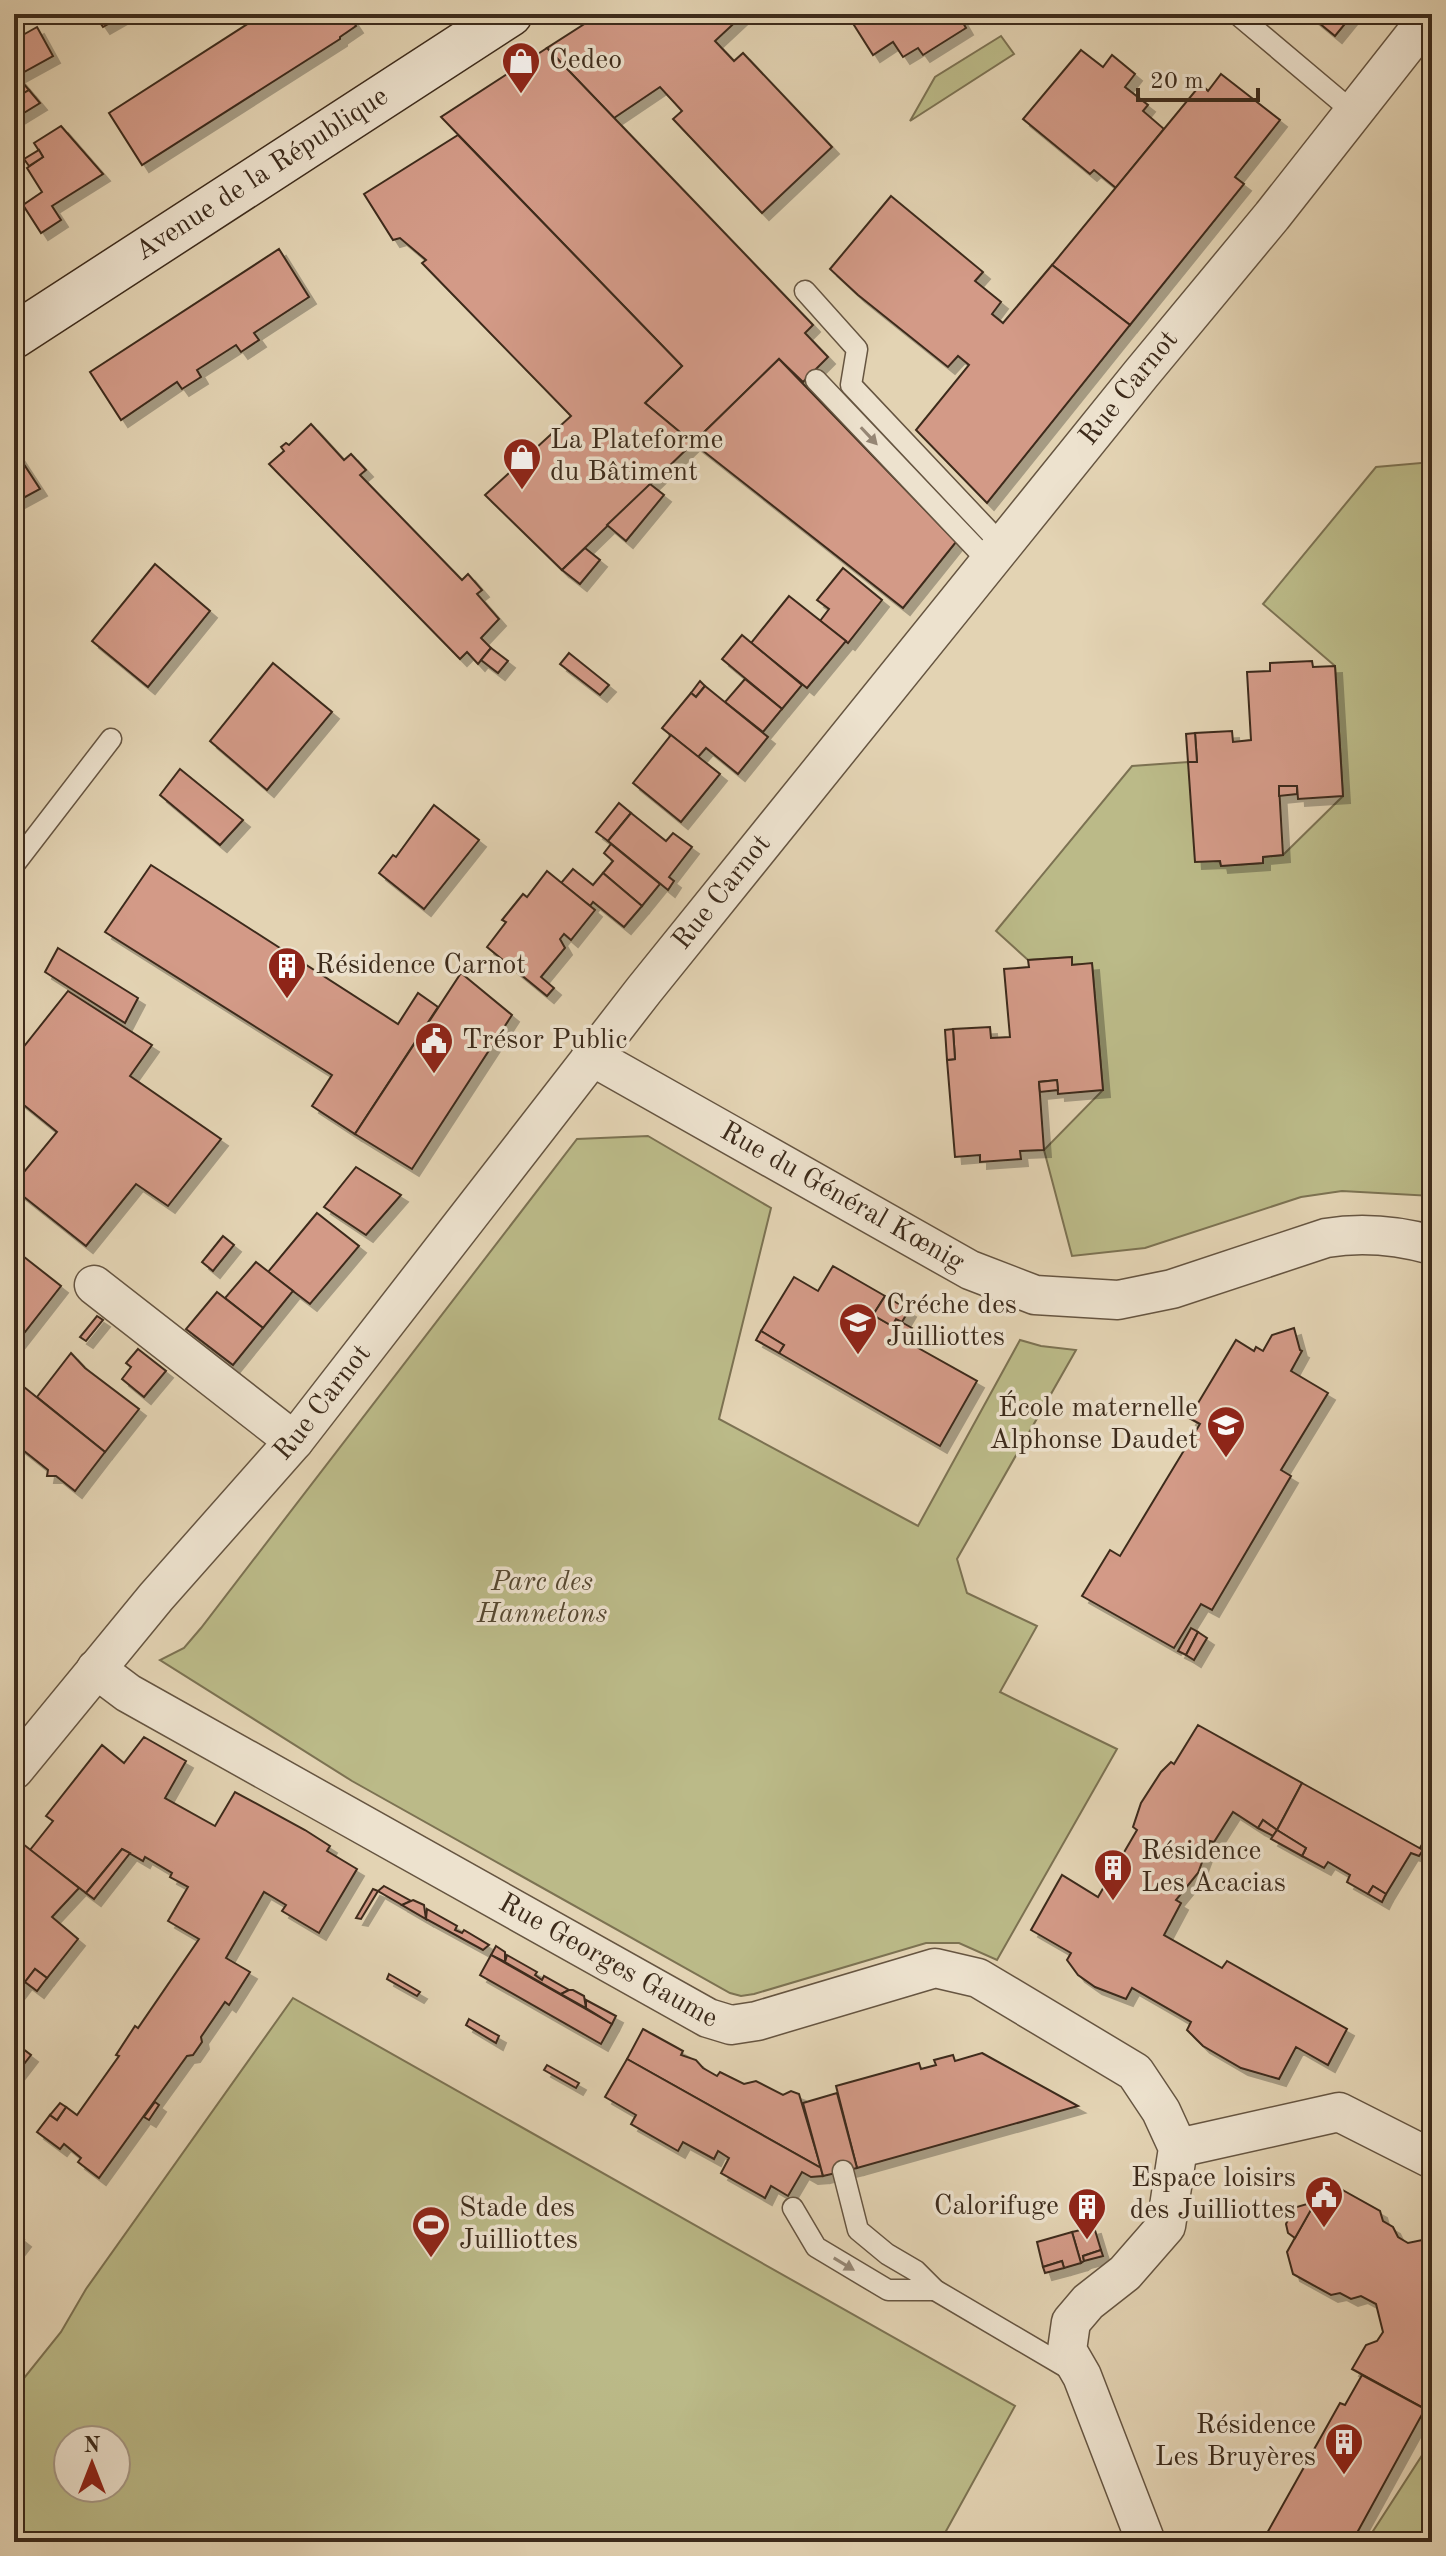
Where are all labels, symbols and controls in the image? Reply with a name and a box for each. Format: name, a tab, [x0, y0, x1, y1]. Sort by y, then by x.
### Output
shop icon: Cedeo	[500, 40, 542, 95]
place label: Cedeo	[549, 47, 622, 75]
scale bar	[1138, 52, 1258, 102]
text: 20 m	[1150, 70, 1204, 94]
street label: Avenue de la République	[131, 83, 394, 267]
street label: Rue Carnot	[1075, 326, 1184, 451]
one-way arrow	[860, 426, 878, 445]
place label: La Plateforme du Bâtiment	[550, 427, 723, 487]
shop icon: La Plateforme du Bâtiment	[501, 436, 543, 491]
street label: Rue Carnot	[668, 830, 777, 955]
building icon: Résidence Carnot	[266, 945, 308, 1000]
place label: Résidence Carnot	[315, 952, 526, 980]
public building icon: Trésor Public	[413, 1020, 455, 1075]
place label: Trésor Public	[462, 1027, 627, 1055]
street label: Rue du Général Kœnig	[715, 1118, 969, 1278]
place label: Créche des Juilliottes	[886, 1292, 1017, 1352]
school or university icon: Créche des Juilliottes	[837, 1301, 879, 1356]
street label: Rue Carnot	[269, 1340, 377, 1466]
place label: École maternelle Alphonse Daudet	[990, 1390, 1198, 1455]
school or university icon: École maternelle Alphonse Daudet	[1205, 1404, 1247, 1459]
park label: Parc des Hannetons	[476, 1569, 608, 1629]
place label: Résidence Les Acacias	[1141, 1838, 1286, 1898]
building icon: Résidence Les Acacias	[1092, 1847, 1134, 1902]
street label: Rue Georges Gaume	[494, 1889, 720, 2034]
place label: Espace loisirs des Juilliottes	[1130, 2165, 1296, 2225]
public building icon: Espace loisirs des Juilliottes	[1303, 2174, 1345, 2229]
building icon: Calorifuge	[1066, 2186, 1108, 2241]
place label: Calorifuge	[934, 2193, 1059, 2221]
place label: Stade des Juilliottes	[459, 2195, 578, 2255]
sports icon: Stade des Juilliottes	[410, 2204, 452, 2259]
one-way arrow	[833, 2257, 855, 2271]
place label: Résidence Les Bruyères	[1155, 2412, 1316, 2472]
building icon: Résidence Les Bruyères	[1323, 2421, 1365, 2476]
north arrow	[52, 2424, 132, 2504]
text: N	[84, 2435, 101, 2457]

